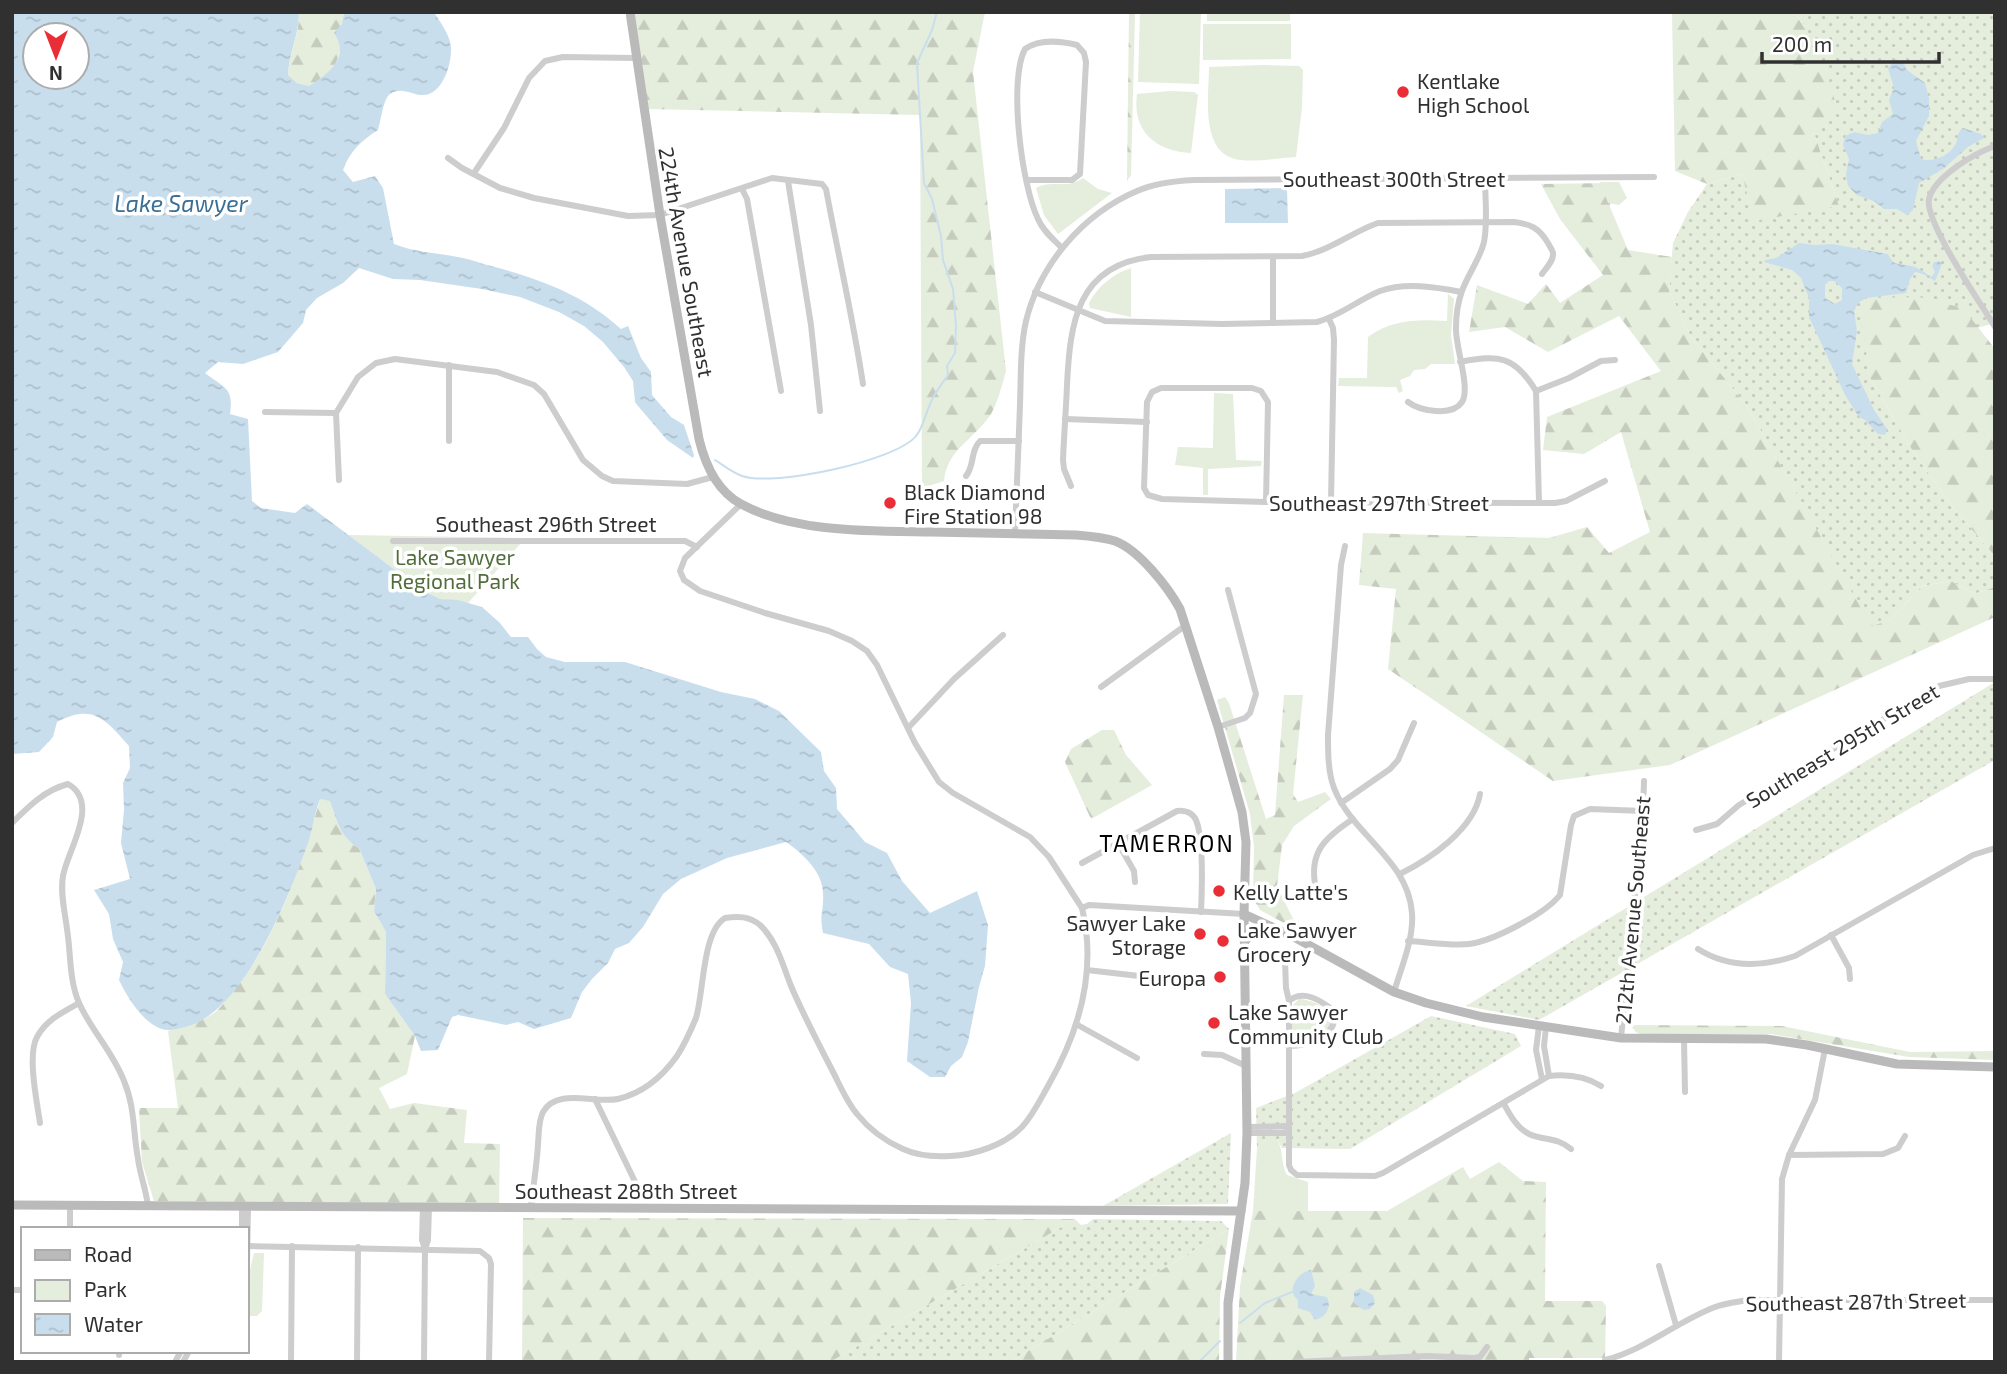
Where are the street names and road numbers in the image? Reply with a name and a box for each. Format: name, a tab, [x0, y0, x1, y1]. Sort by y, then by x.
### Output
street label: 224th Avenue Southeast	[654, 145, 720, 379]
street label: Southeast 300th Street	[1283, 166, 1505, 191]
street label: Southeast 297th Street	[1269, 490, 1489, 515]
street label: Southeast 296th Street	[435, 511, 657, 536]
street label: Southeast 295th Street	[1741, 678, 1943, 812]
street label: 212th Avenue Southeast	[1610, 795, 1654, 1025]
street label: Southeast 288th Street	[515, 1178, 737, 1203]
street label: Southeast 287th Street	[1746, 1287, 1966, 1315]

